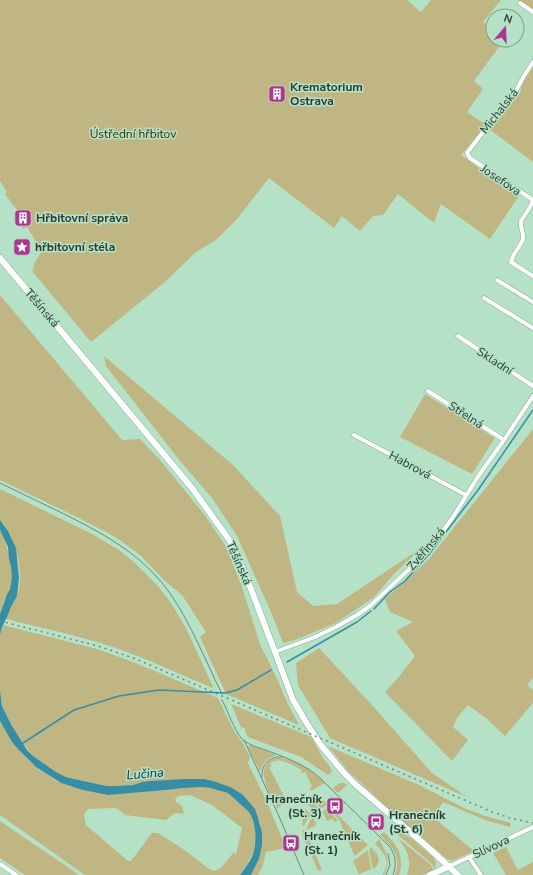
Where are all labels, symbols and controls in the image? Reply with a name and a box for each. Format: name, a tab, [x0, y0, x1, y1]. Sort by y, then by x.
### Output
north arrow	[485, 8, 525, 48]
text: N	[502, 11, 514, 27]
place label: Krematorium Ostrava	[290, 79, 363, 109]
building icon: Krematorium Ostrava	[267, 84, 287, 104]
street label: Michalská	[476, 85, 522, 137]
park label: Ústřední hřbitov	[90, 126, 177, 142]
street label: Josefova	[477, 160, 524, 199]
building icon: Hřbitovní správa	[13, 208, 33, 228]
place label: Hřbitovní správa	[36, 210, 128, 226]
place icon: hřbitovní stéla	[12, 237, 32, 257]
place label: hřbitovní stéla	[35, 239, 115, 255]
street label: Těšínská	[21, 285, 63, 331]
street label: Skladní	[474, 343, 517, 379]
street label: Střelná	[445, 398, 487, 432]
street label: Habrová	[386, 447, 434, 483]
street label: Zvěřinská	[403, 524, 449, 574]
street label: Těšínská	[222, 539, 256, 587]
water label: Lučina	[126, 763, 165, 785]
place label: Hranečník (St. 3)	[265, 791, 323, 821]
bus stop icon: Hranečník (St. 3)	[325, 796, 345, 816]
place label: Hranečník (St. 6)	[389, 807, 446, 837]
bus stop icon: Hranečník (St. 6)	[366, 812, 386, 832]
place label: Hranečník (St. 1)	[304, 828, 361, 858]
street label: Slívova	[470, 832, 512, 862]
bus stop icon: Hranečník (St. 1)	[281, 833, 301, 853]

